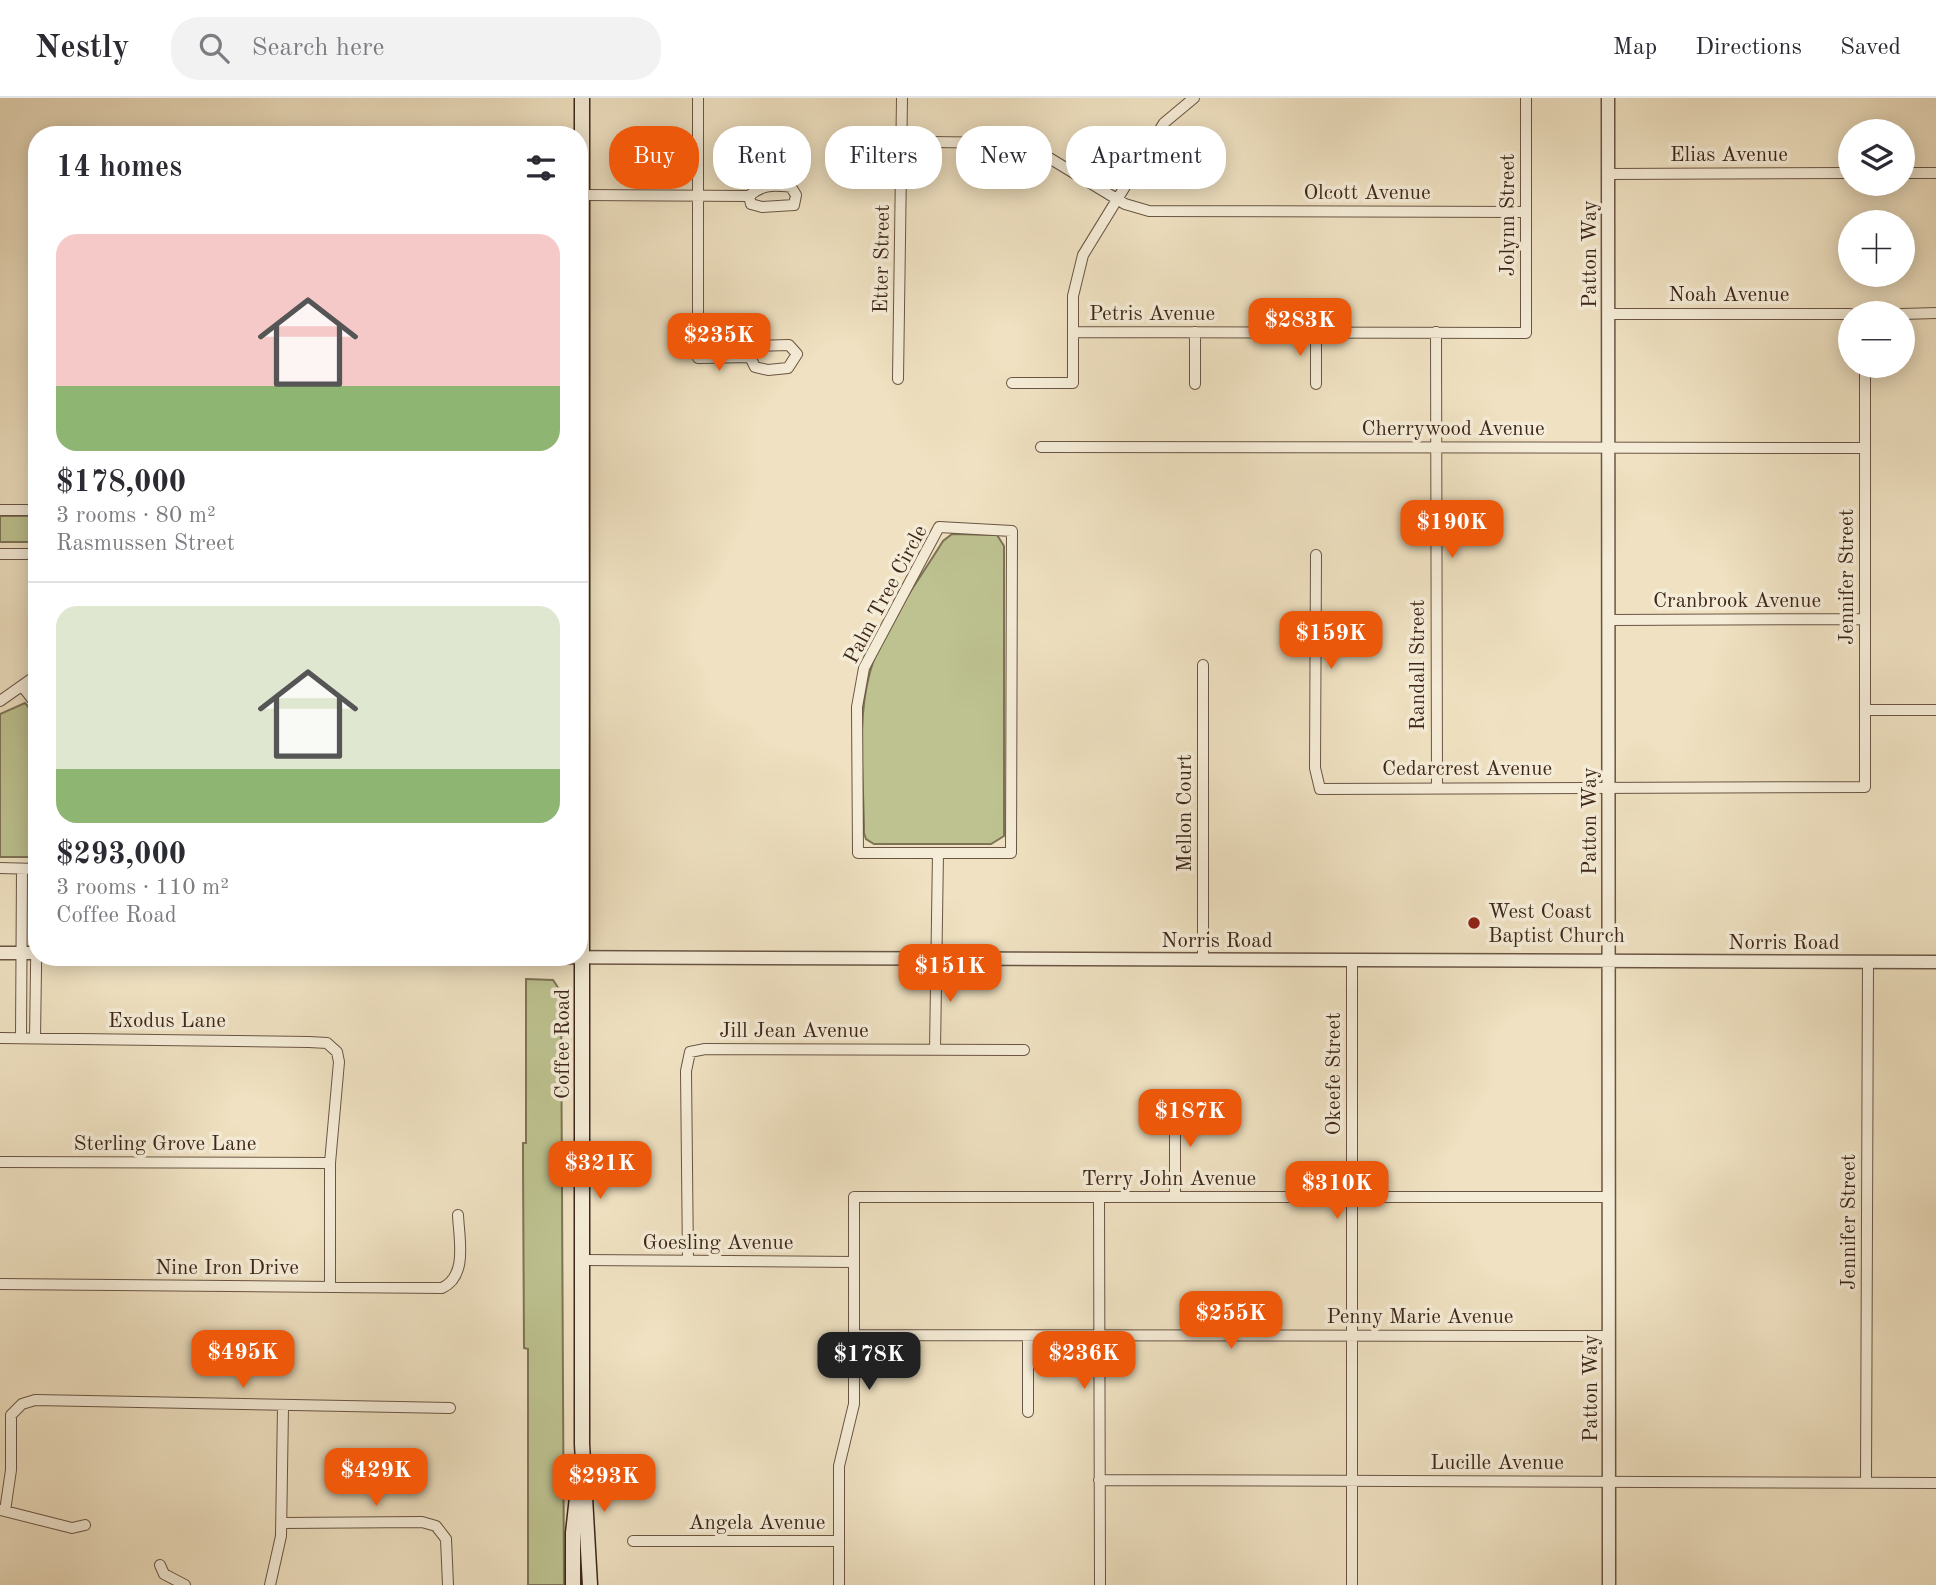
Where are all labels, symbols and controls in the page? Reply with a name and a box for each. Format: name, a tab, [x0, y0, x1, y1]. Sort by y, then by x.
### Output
search box	[171, 17, 661, 80]
icon: search	[195, 29, 233, 67]
text: Nestly	[35, 32, 129, 65]
text: Search here	[251, 35, 385, 61]
text: Map	[1613, 36, 1657, 60]
text: Directions	[1695, 36, 1802, 60]
text: Saved	[1840, 36, 1901, 60]
map controls	[1838, 119, 1915, 378]
button: layers	[1838, 119, 1915, 196]
chip: Buy	[609, 126, 699, 189]
chip: Rent	[713, 126, 811, 189]
chip: Filters	[825, 126, 942, 189]
chip: New	[956, 126, 1052, 189]
chip: Apartment	[1066, 126, 1226, 189]
street label: Elias Avenue	[1670, 145, 1788, 166]
icon: filters	[522, 149, 560, 187]
text: 14 homes	[56, 153, 182, 183]
street label: Jolynn Street	[1498, 154, 1519, 276]
street label: Olcott Avenue	[1303, 183, 1431, 204]
street label: Patton Way	[1580, 200, 1601, 308]
street label: Etter Street	[871, 204, 894, 314]
button: +	[1838, 210, 1915, 287]
icon: home	[245, 279, 371, 405]
street label: Noah Avenue	[1669, 285, 1789, 306]
pin: $283K	[1251, 299, 1349, 358]
button: −	[1838, 301, 1915, 378]
street label: Petris Avenue	[1089, 304, 1215, 325]
text: $283K	[1264, 309, 1336, 332]
pin: $235K	[670, 314, 768, 373]
text: $235K	[683, 324, 755, 347]
street label: Cherrywood Avenue	[1361, 419, 1545, 440]
text: $178,000	[56, 468, 186, 498]
pin: $190K	[1403, 500, 1501, 560]
text: 3 rooms · 80 m²	[56, 504, 216, 527]
street label: Jennifer Street	[1837, 509, 1858, 645]
text: $190K	[1416, 511, 1488, 534]
street label: Palm Tree Circle	[841, 522, 932, 667]
text: Rasmussen Street	[56, 532, 235, 555]
street label: Cranbrook Avenue	[1653, 591, 1821, 612]
street label: Randall Street	[1408, 600, 1429, 730]
pin: $159K	[1282, 612, 1380, 671]
text: $159K	[1295, 622, 1367, 645]
icon: home	[245, 651, 371, 777]
street label: Mellon Court	[1175, 754, 1196, 872]
street label: Cedarcrest Avenue	[1382, 759, 1552, 780]
street label: Patton Way	[1580, 767, 1601, 875]
text: $293,000	[56, 840, 186, 870]
text: 3 rooms · 110 m²	[56, 876, 229, 899]
place label: West Coast Baptist Church	[1488, 902, 1625, 947]
text: Coffee Road	[56, 904, 177, 927]
marker: West Coast Baptist Church	[1466, 915, 1482, 931]
street label: Norris Road	[1161, 931, 1273, 952]
street label: Norris Road	[1728, 933, 1840, 954]
pin: $151K	[901, 944, 999, 1004]
text: $151K	[914, 955, 986, 978]
street label: Coffee Road	[553, 989, 574, 1099]
street label: Exodus Lane	[108, 1011, 226, 1032]
street label: Okeefe Street	[1324, 1012, 1345, 1136]
street label: Jill Jean Avenue	[719, 1021, 869, 1042]
pin: $187K	[1141, 1090, 1239, 1149]
text: $187K	[1154, 1100, 1226, 1123]
street label: Sterling Grove Lane	[74, 1134, 256, 1155]
pin: $321K	[551, 1142, 649, 1201]
text: $321K	[564, 1152, 636, 1175]
street label: Jennifer Street	[1839, 1154, 1860, 1290]
pin: $310K	[1288, 1162, 1386, 1221]
street label: Terry John Avenue	[1082, 1169, 1256, 1190]
text: $310K	[1301, 1172, 1373, 1195]
street label: Goesling Avenue	[643, 1233, 793, 1254]
street label: Nine Iron Drive	[155, 1258, 299, 1279]
pin: $255K	[1182, 1292, 1280, 1351]
text: $255K	[1195, 1302, 1267, 1325]
street label: Penny Marie Avenue	[1326, 1307, 1514, 1328]
pin: $495K	[194, 1330, 292, 1390]
pin: $178K	[820, 1332, 918, 1392]
pin: $236K	[1035, 1332, 1133, 1391]
street label: Patton Way	[1581, 1334, 1602, 1442]
text: $495K	[207, 1341, 279, 1364]
text: $236K	[1048, 1342, 1120, 1365]
text: $178K	[833, 1343, 905, 1366]
pin: $429K	[327, 1448, 425, 1508]
street label: Lucille Avenue	[1430, 1453, 1564, 1474]
pin: $293K	[555, 1454, 653, 1514]
text: $429K	[340, 1459, 412, 1482]
text: $293K	[568, 1465, 640, 1488]
street label: Angela Avenue	[688, 1513, 826, 1534]

